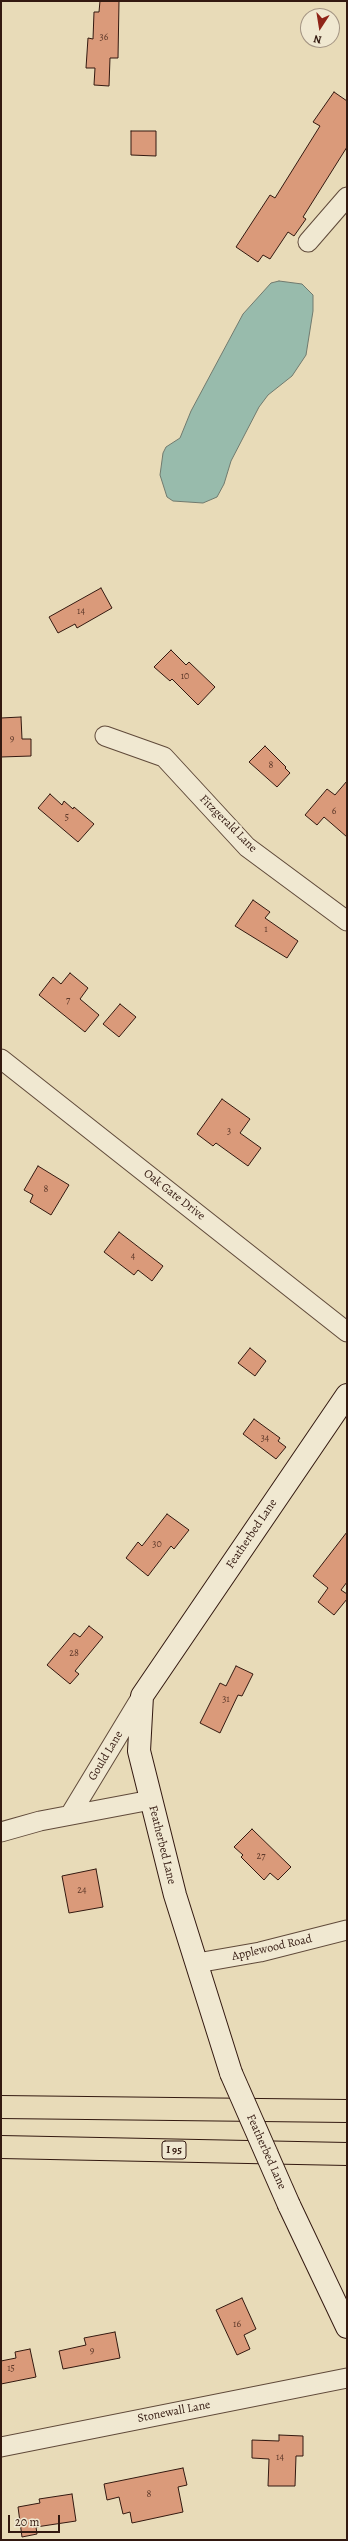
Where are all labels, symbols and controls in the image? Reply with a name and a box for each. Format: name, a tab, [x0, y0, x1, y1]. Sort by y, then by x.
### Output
north arrow	[300, 8, 340, 48]
text: N	[312, 31, 323, 47]
house number: 36	[100, 32, 108, 44]
house number: 14	[77, 606, 85, 618]
house number: 10	[181, 671, 189, 683]
house number: 9	[10, 733, 14, 745]
house number: 8	[269, 760, 273, 772]
street label: Fitzgerald Lane	[196, 792, 260, 856]
house number: 6	[332, 806, 336, 818]
house number: 5	[65, 812, 69, 824]
house number: 1	[264, 924, 268, 936]
house number: 7	[66, 995, 70, 1007]
house number: 3	[227, 1126, 231, 1138]
street label: Oak Gate Drive	[140, 1166, 208, 1224]
house number: 8	[44, 1184, 48, 1196]
house number: 4	[131, 1251, 135, 1263]
house number: 34	[261, 1433, 269, 1445]
street label: Featherbed Lane	[223, 1496, 281, 1572]
house number: 30	[152, 1539, 162, 1551]
house number: 28	[69, 1648, 79, 1660]
house number: 31	[222, 1694, 230, 1706]
street label: Gould Lane	[86, 1728, 126, 1784]
street label: Featherbed Lane	[145, 1804, 179, 1886]
house number: 27	[257, 1851, 265, 1863]
house number: 24	[77, 1885, 87, 1897]
street label: Applewood Road	[231, 1932, 313, 1964]
street label: Featherbed Lane	[243, 2112, 289, 2192]
road number: I 95	[162, 2141, 186, 2159]
house number: 16	[233, 2319, 241, 2331]
house number: 9	[90, 2345, 94, 2357]
house number: 15	[7, 2363, 15, 2375]
street label: Stonewall Lane	[136, 2398, 212, 2426]
house number: 14	[276, 2452, 284, 2464]
house number: 8	[147, 2489, 151, 2501]
scale bar	[10, 2507, 62, 2533]
text: 20 m	[15, 2514, 39, 2530]

